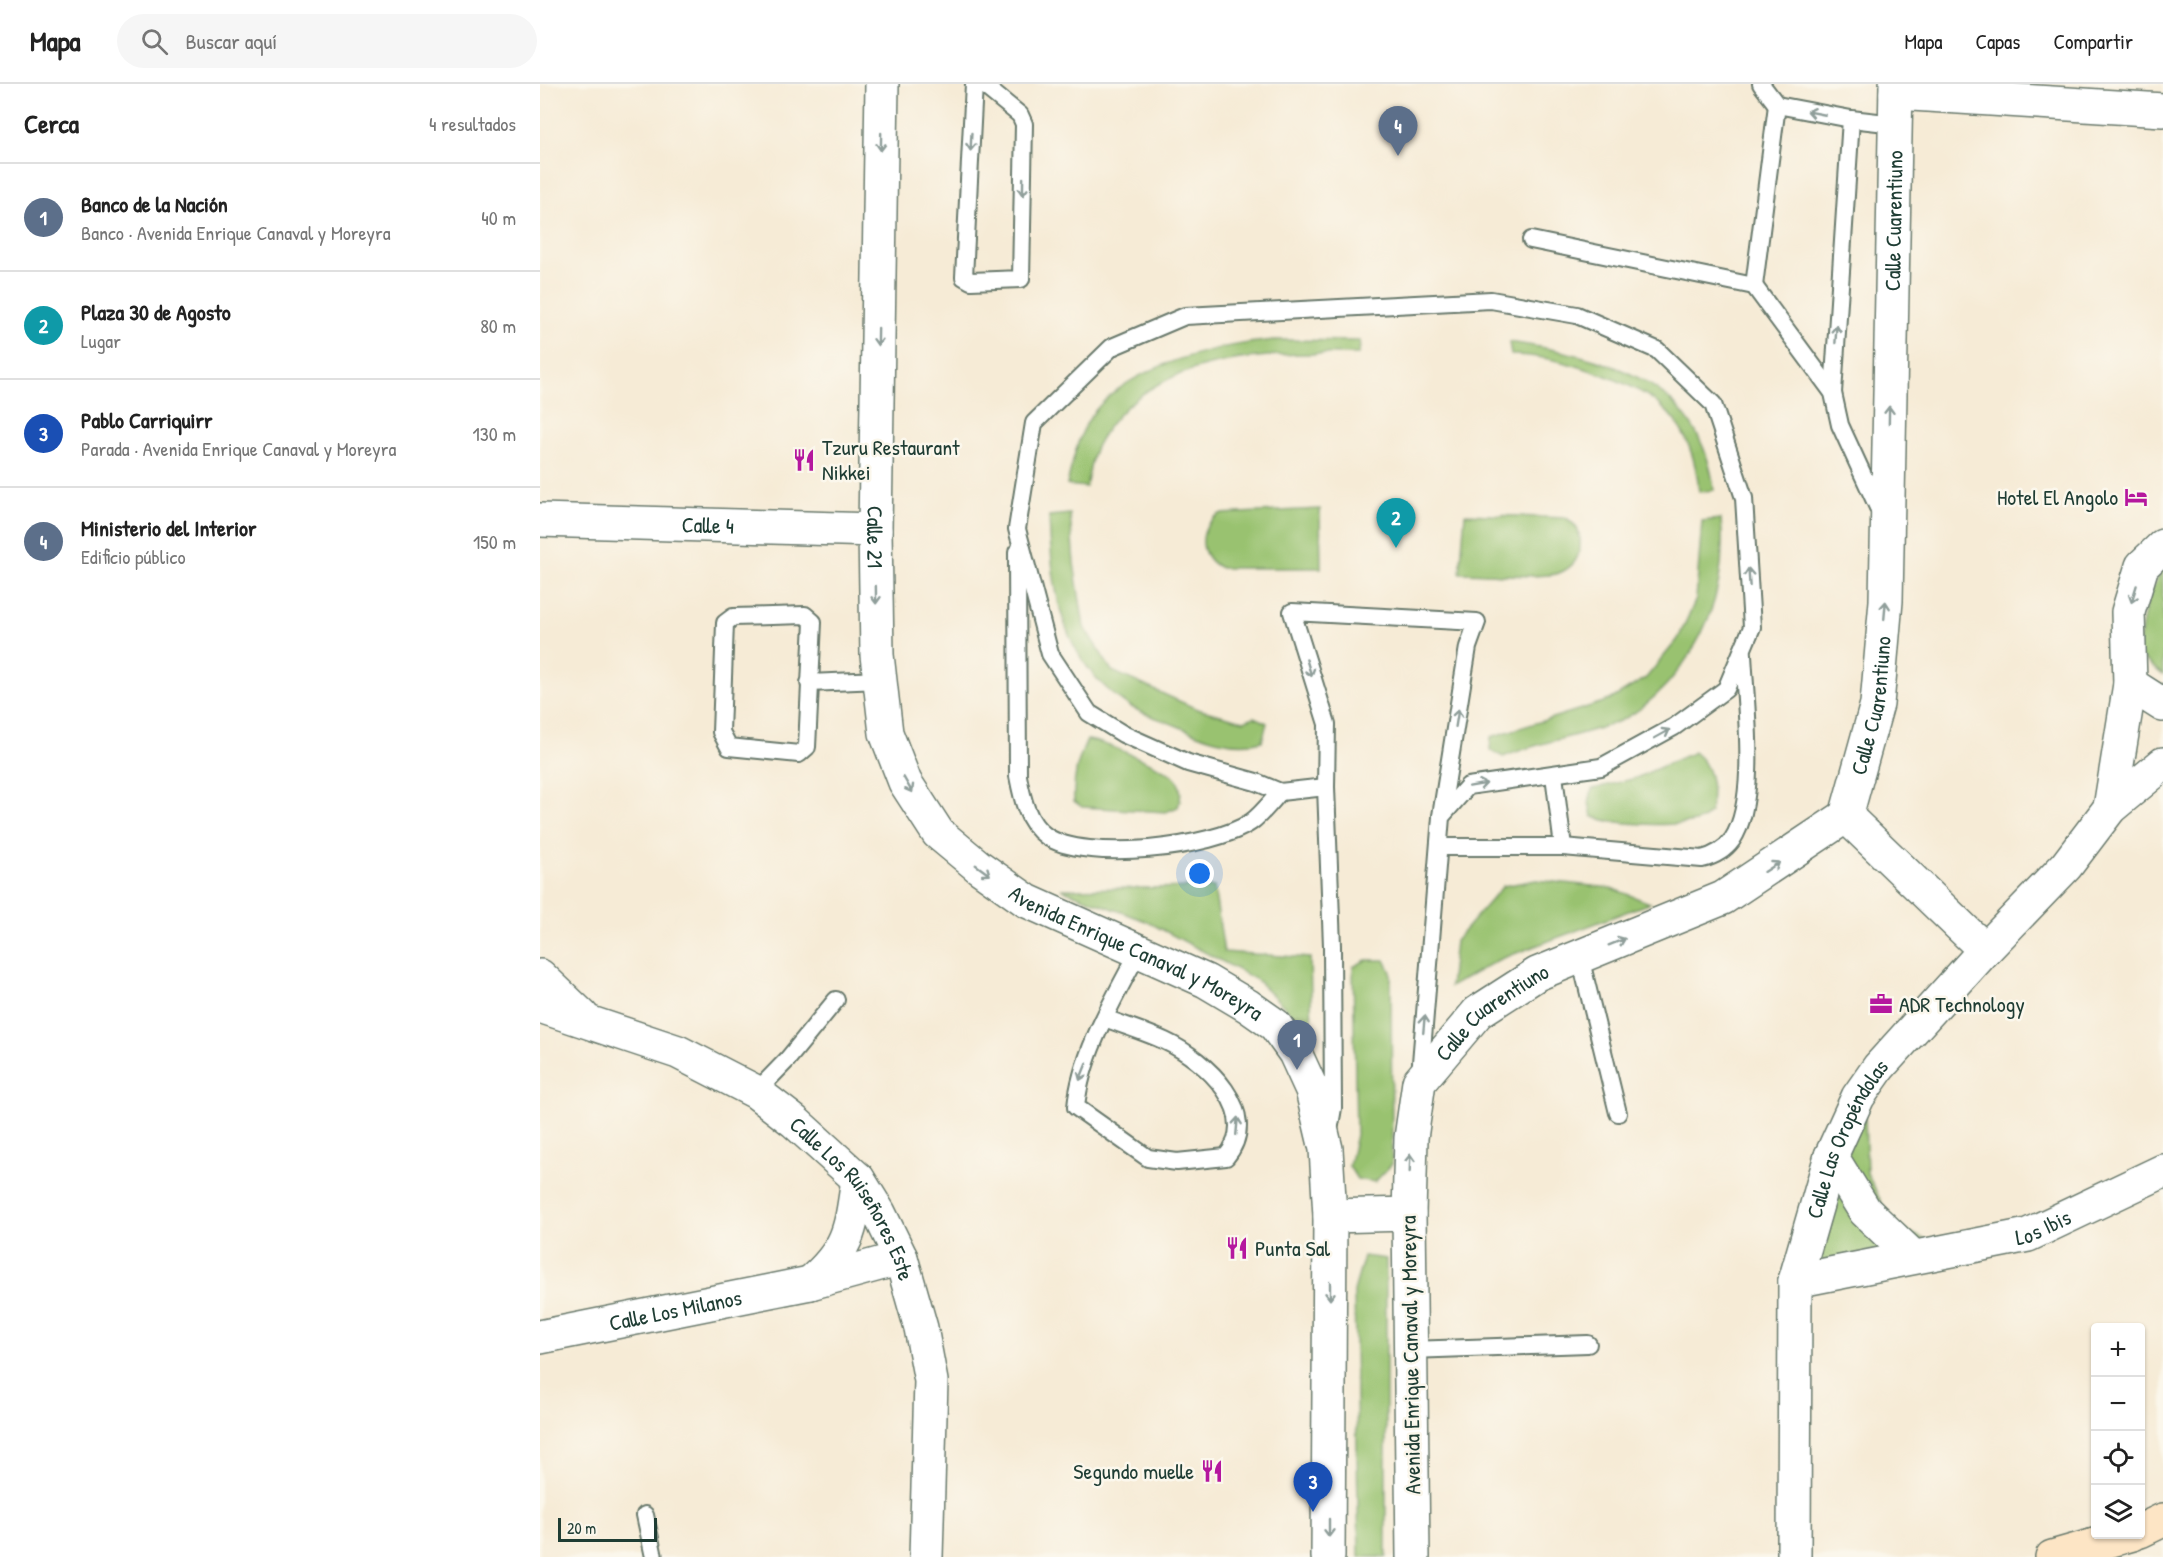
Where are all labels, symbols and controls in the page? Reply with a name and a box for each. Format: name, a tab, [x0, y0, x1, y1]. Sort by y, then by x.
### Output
search box	[117, 14, 537, 68]
text: Mapa	[30, 22, 81, 60]
icon: search	[138, 25, 171, 58]
text: Buscar aquí	[186, 26, 277, 56]
text: Mapa	[1904, 27, 1942, 56]
text: Capas	[1975, 27, 2020, 56]
text: Compartir	[2053, 27, 2133, 56]
text: Cerca	[24, 106, 79, 141]
pin: 4	[1378, 106, 1418, 156]
one-way arrow	[1807, 106, 1826, 118]
text: 4 resultados	[429, 110, 516, 137]
one-way arrow	[875, 132, 887, 152]
one-way arrow	[965, 132, 976, 152]
street label: Calle Cuarentiuno	[1877, 150, 1910, 291]
one-way arrow	[1017, 176, 1029, 196]
text: Banco de la Nación	[81, 189, 228, 219]
text: 1	[40, 204, 47, 231]
text: 40 m	[481, 204, 516, 231]
text: Banco · Avenida Enrique Canaval y Moreyra	[81, 219, 391, 246]
text: Plaza 30 de Agosto	[81, 297, 231, 327]
text: 2	[39, 312, 48, 339]
text: 80 m	[480, 312, 516, 339]
one-way arrow	[1831, 325, 1842, 345]
text: Lugar	[81, 327, 121, 354]
one-way arrow	[872, 327, 884, 347]
text: Pablo Carriquirr	[81, 405, 212, 435]
one-way arrow	[1883, 406, 1895, 426]
text: 3	[39, 420, 48, 447]
text: 130 m	[473, 420, 516, 447]
place label: Tzuru Restaurant Nikkei	[822, 432, 960, 487]
text: Parada · Avenida Enrique Canaval y Moreyra	[81, 435, 396, 462]
restaurant icon: Tzuru Restaurant Nikkei	[791, 447, 817, 473]
place label: Hotel El Angolo	[1997, 482, 2118, 512]
hotel icon: Hotel El Angolo	[2123, 484, 2149, 510]
pin: 2	[1376, 498, 1416, 548]
street label: Calle 21	[860, 506, 891, 568]
street label: Calle 4	[681, 509, 734, 541]
text: Ministerio del Interior	[81, 513, 256, 543]
text: 4	[40, 528, 47, 555]
text: 150 m	[473, 528, 516, 555]
text: Edificio público	[81, 543, 185, 570]
one-way arrow	[1743, 568, 1754, 588]
one-way arrow	[2128, 584, 2139, 603]
one-way arrow	[870, 585, 882, 605]
one-way arrow	[1880, 601, 1891, 621]
street label: Calle Cuarentiuno	[1843, 635, 1898, 778]
one-way arrow	[1305, 658, 1316, 677]
one-way arrow	[1452, 708, 1463, 728]
one-way arrow	[1653, 728, 1670, 740]
one-way arrow	[902, 776, 914, 793]
one-way arrow	[1467, 779, 1487, 790]
your location	[1185, 859, 1214, 888]
one-way arrow	[1763, 860, 1780, 872]
one-way arrow	[975, 864, 991, 876]
street label: Avenida Enrique Canaval y Moreyra	[1003, 878, 1270, 1027]
one-way arrow	[1607, 936, 1625, 947]
street label: Calle Cuarentiuno	[1428, 956, 1553, 1067]
place label: ADR Technology	[1899, 989, 2025, 1019]
office icon: ADR Technology	[1868, 991, 1894, 1017]
one-way arrow	[1419, 1014, 1430, 1034]
pin: 1	[1278, 1020, 1317, 1070]
street label: Calle Las Oropéndolas	[1799, 1052, 1895, 1222]
one-way arrow	[1077, 1063, 1088, 1081]
street label: Calle Los Ruiseñores Este	[783, 1109, 922, 1284]
one-way arrow	[1232, 1117, 1243, 1136]
one-way arrow	[1405, 1153, 1416, 1173]
street label: Los Ibis	[2013, 1202, 2076, 1252]
street label: Avenida Enrique Canaval y Moreyra	[1393, 1215, 1427, 1495]
place label: Punta Sal	[1255, 1233, 1330, 1263]
restaurant icon: Punta Sal	[1224, 1235, 1250, 1261]
one-way arrow	[1324, 1281, 1336, 1301]
street label: Calle Los Milanos	[606, 1282, 744, 1338]
map controls	[2091, 1323, 2145, 1539]
button: +	[2091, 1323, 2145, 1377]
button: −	[2091, 1377, 2145, 1431]
button: locate	[2091, 1431, 2145, 1485]
place label: Segundo muelle	[1073, 1456, 1194, 1486]
restaurant icon: Segundo muelle	[1199, 1458, 1225, 1484]
pin: 3	[1294, 1462, 1332, 1512]
button: layers	[2091, 1485, 2145, 1539]
scale bar	[558, 1515, 657, 1542]
text: 20 m	[567, 1517, 596, 1539]
one-way arrow	[1323, 1518, 1334, 1538]

